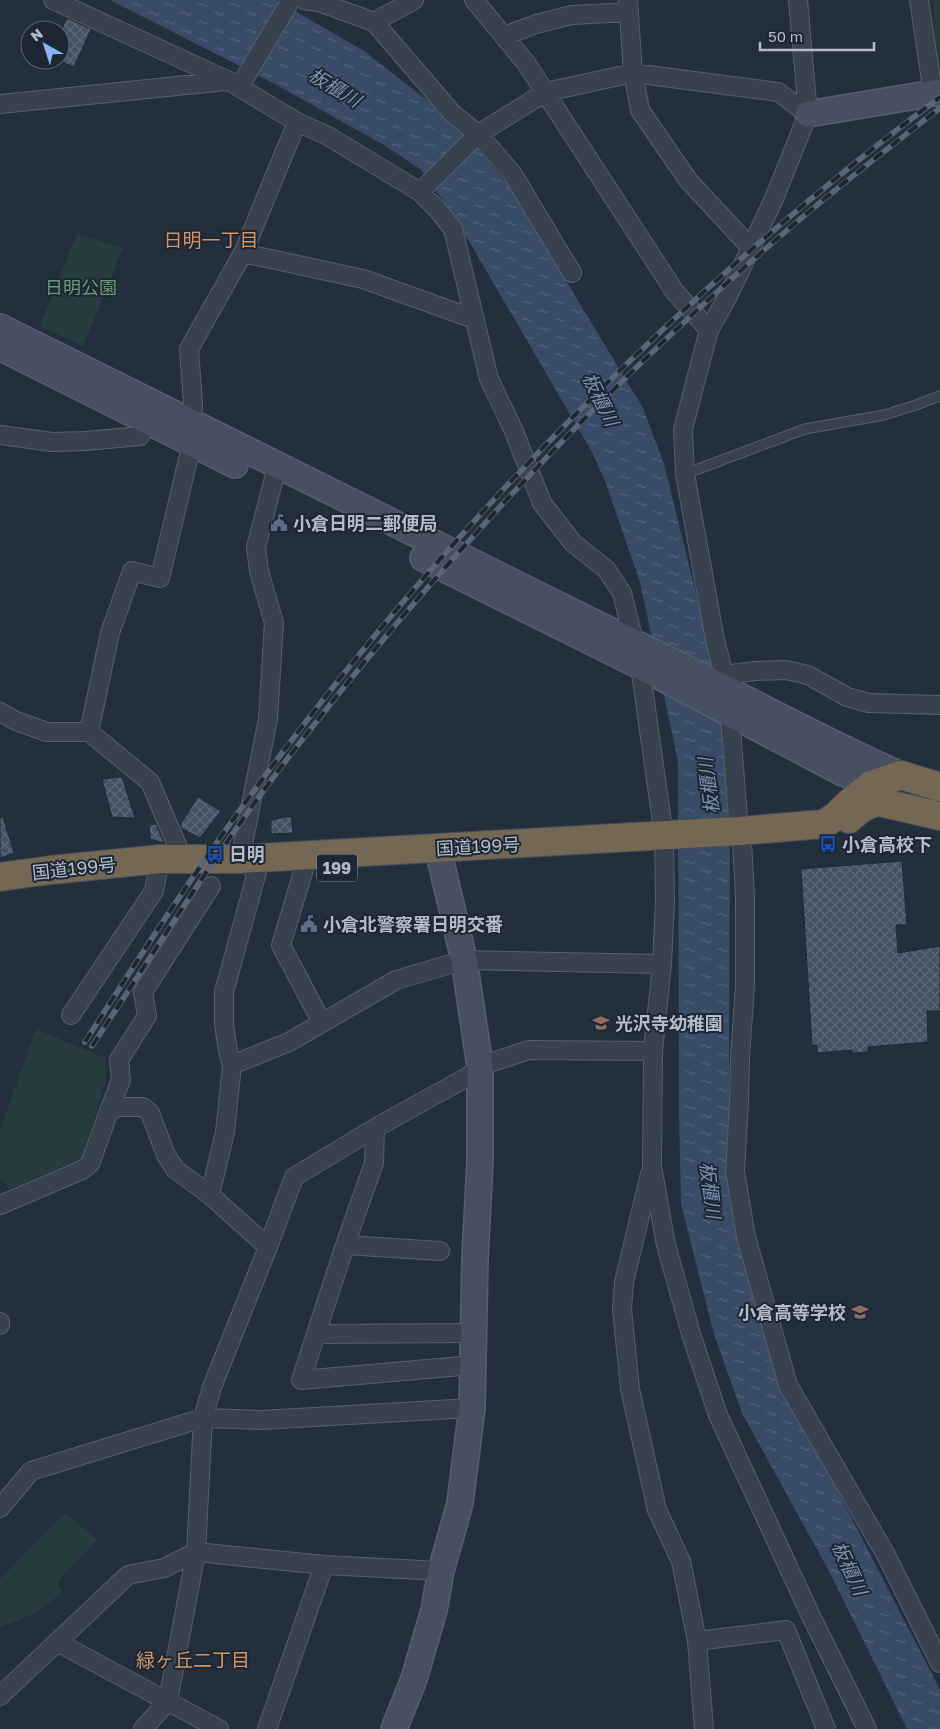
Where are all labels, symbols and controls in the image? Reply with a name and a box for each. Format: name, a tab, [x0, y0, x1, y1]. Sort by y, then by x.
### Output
north arrow	[20, 20, 70, 70]
scale bar	[760, 20, 874, 52]
text: N	[27, 25, 46, 44]
text: 50 m	[768, 27, 803, 45]
water label: 板櫃川	[305, 62, 367, 113]
district label: 日明一丁目	[163, 228, 259, 251]
park label: 日明公園	[45, 276, 117, 298]
water label: 板櫃川	[578, 368, 625, 431]
place label: 小倉日明二郵便局	[293, 512, 437, 534]
public building icon: 小倉日明二郵便局	[269, 513, 289, 533]
water label: 板櫃川	[693, 754, 723, 816]
street label: 国道199号	[435, 833, 521, 859]
place label: 小倉高校下	[842, 833, 932, 855]
bus stop icon: 小倉高校下	[818, 834, 838, 854]
place label: 日明	[229, 843, 265, 865]
bus stop icon: 日明	[205, 844, 225, 864]
street label: 国道199号	[31, 853, 117, 883]
road number: 199	[317, 854, 357, 881]
place label: 小倉北警察署日明交番	[323, 913, 503, 935]
public building icon: 小倉北警察署日明交番	[299, 914, 319, 934]
place label: 光沢寺幼稚園	[615, 1012, 723, 1034]
school or university icon: 光沢寺幼稚園	[591, 1013, 611, 1033]
water label: 板櫃川	[696, 1160, 726, 1222]
place label: 小倉高等学校	[738, 1301, 846, 1323]
school or university icon: 小倉高等学校	[850, 1302, 870, 1322]
water label: 板櫃川	[828, 1537, 873, 1600]
district label: 緑ヶ丘二丁目	[136, 1648, 250, 1671]

